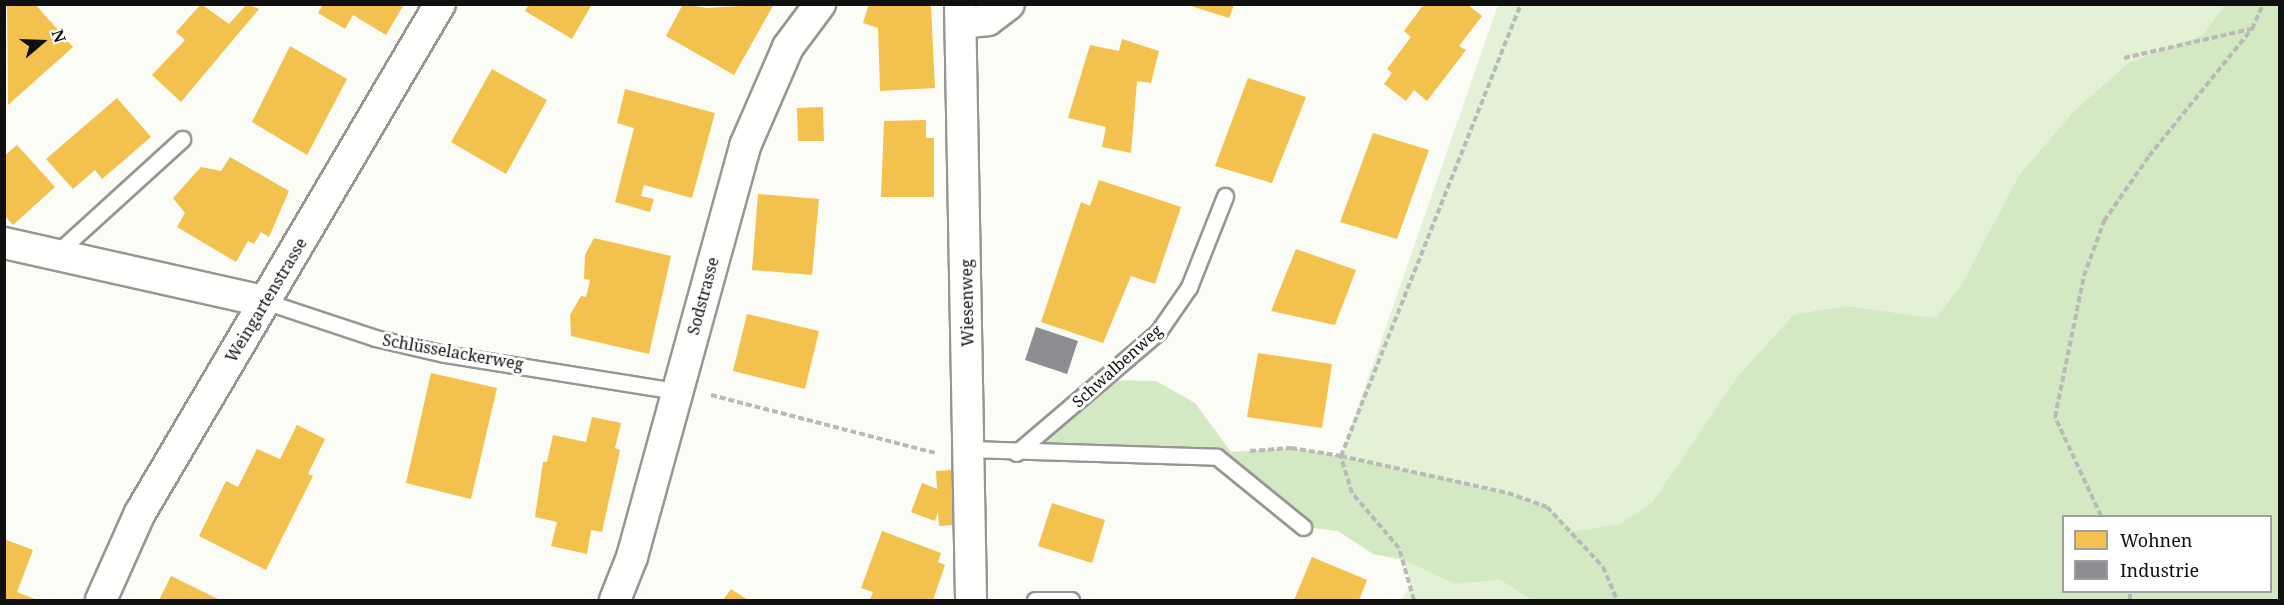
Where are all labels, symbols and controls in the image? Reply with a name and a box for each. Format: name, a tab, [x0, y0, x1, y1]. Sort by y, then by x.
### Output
north arrow	[12, 12, 72, 72]
text: N	[47, 27, 71, 46]
street label: Weingartenstrasse	[221, 234, 311, 366]
street label: Sodstrasse	[683, 255, 723, 337]
street label: Wiesenweg	[957, 259, 977, 347]
street label: Schwalbenweg	[1068, 321, 1166, 411]
street label: Schlüsselackerweg	[381, 330, 525, 374]
legend	[2062, 515, 2272, 593]
text: Wohnen	[2120, 528, 2192, 552]
text: Industrie	[2120, 558, 2199, 582]

